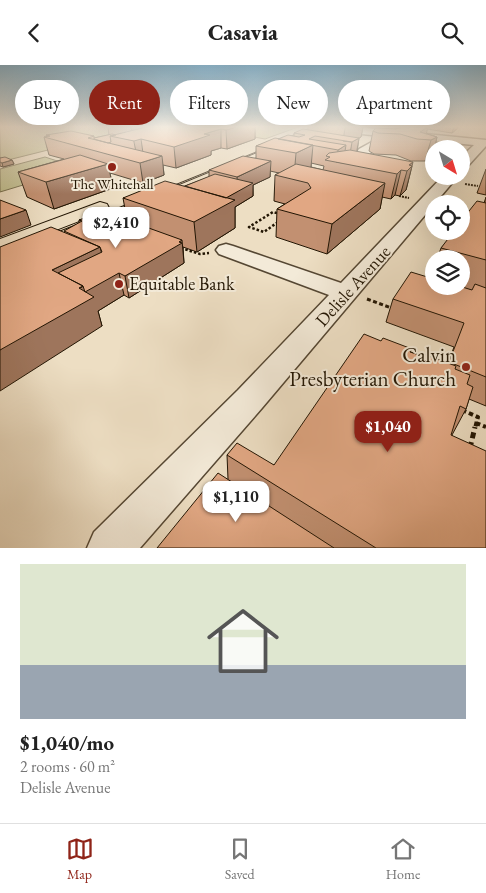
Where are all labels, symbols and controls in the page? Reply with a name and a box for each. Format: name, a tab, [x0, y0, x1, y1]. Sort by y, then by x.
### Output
text: Casavia	[208, 18, 278, 47]
icon: back	[20, 19, 48, 47]
icon: search	[438, 19, 466, 47]
chip: Buy	[15, 80, 79, 125]
chip: Rent	[89, 80, 160, 125]
chip: Filters	[170, 80, 248, 125]
chip: New	[258, 80, 328, 125]
chip: Apartment	[338, 80, 450, 125]
north arrow	[425, 140, 470, 185]
map controls	[425, 140, 470, 295]
marker: The Whitehall	[106, 161, 118, 173]
place label: The Whitehall	[70, 174, 154, 193]
button: locate	[425, 195, 470, 240]
pin: $2,410	[75, 207, 157, 249]
text: $2,410	[93, 212, 139, 233]
street label: Delisle Avenue	[310, 240, 395, 331]
button: layers	[425, 250, 470, 295]
place label: Equitable Bank	[129, 272, 235, 295]
marker: Equitable Bank	[113, 278, 125, 290]
place label: Calvin Presbyterian Church	[289, 341, 456, 392]
marker: Calvin Presbyterian Church	[460, 361, 472, 373]
pin: $1,040	[347, 411, 429, 453]
text: $1,040	[365, 416, 411, 437]
pin: $1,110	[195, 481, 277, 523]
text: $1,110	[213, 486, 259, 507]
icon: home	[198, 596, 288, 686]
text: $1,040/mo	[20, 729, 114, 756]
text: 2 rooms · 60 m²	[20, 756, 115, 777]
text: Delisle Avenue	[20, 777, 110, 798]
tab: Map	[66, 835, 94, 883]
tab: Saved	[225, 835, 255, 883]
tab: Home	[386, 835, 420, 883]

